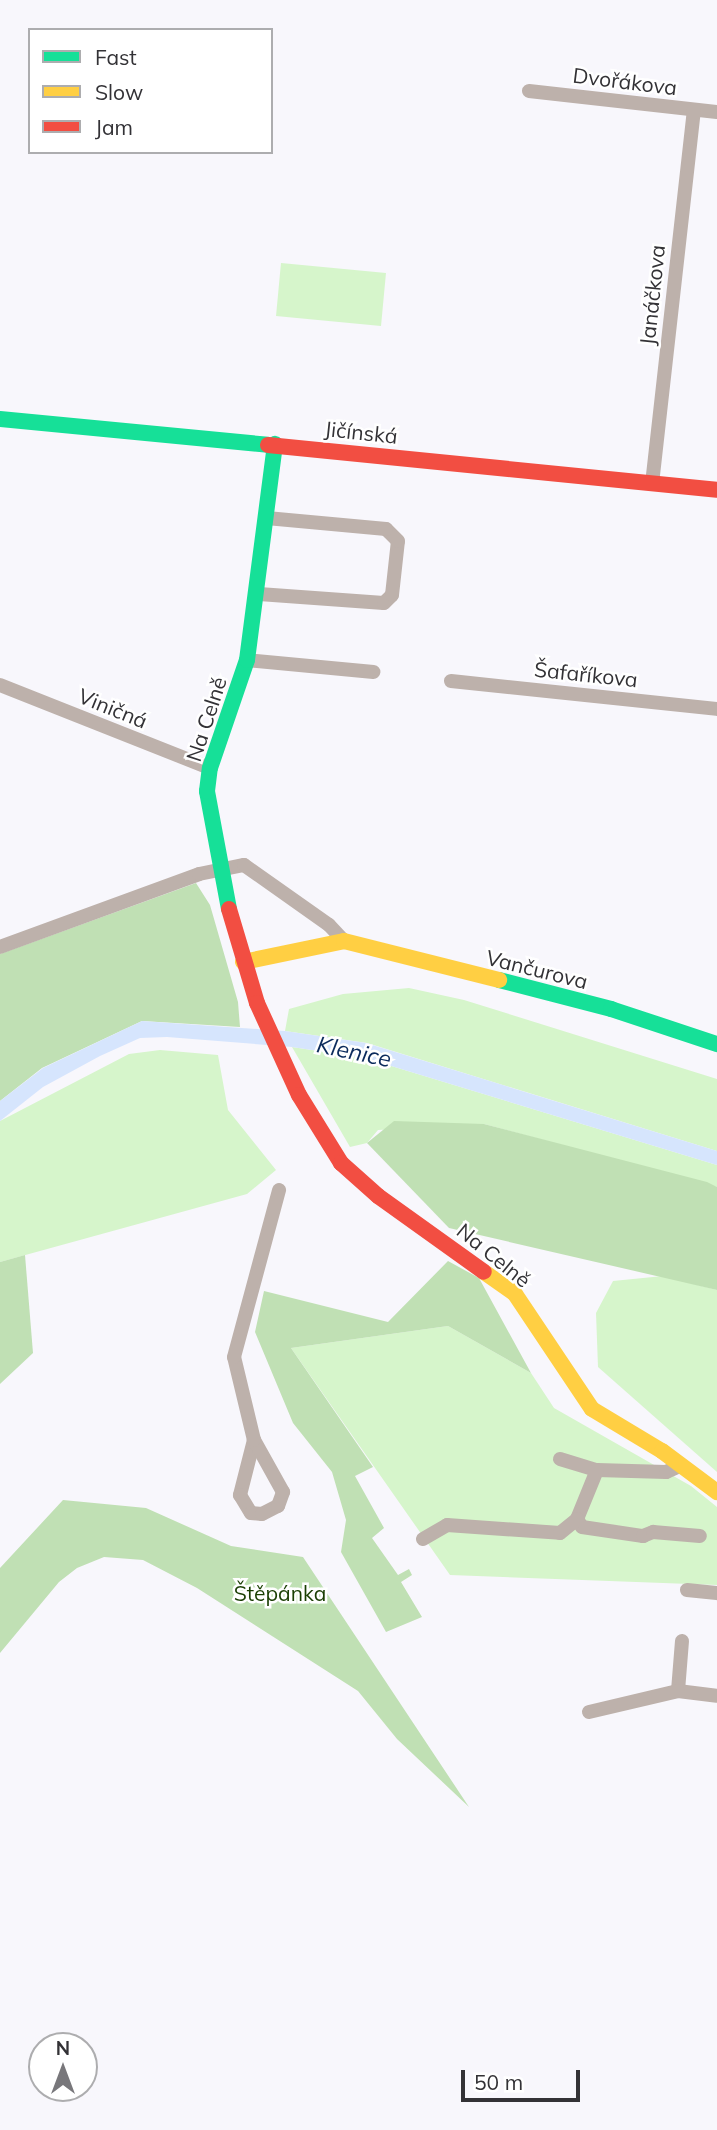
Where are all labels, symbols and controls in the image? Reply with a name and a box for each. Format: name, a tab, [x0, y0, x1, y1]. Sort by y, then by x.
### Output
legend	[28, 28, 273, 154]
text: Fast	[95, 44, 137, 70]
street label: Dvořákova	[571, 62, 679, 100]
text: Slow	[95, 79, 143, 105]
text: Jam	[95, 114, 133, 140]
street label: Janáčkova	[634, 244, 670, 346]
street label: Jičínská	[323, 416, 399, 448]
street label: Šafaříkova	[533, 656, 639, 692]
street label: Na Celně	[180, 673, 232, 765]
street label: Viničná	[75, 683, 151, 733]
street label: Vančurova	[484, 944, 590, 994]
water label: Klenice	[314, 1031, 394, 1073]
street label: Na Celně	[452, 1218, 536, 1292]
park label: Štěpánka	[234, 1580, 326, 1606]
north arrow	[28, 2032, 98, 2102]
text: N	[56, 2036, 70, 2060]
scale bar	[465, 2056, 584, 2100]
text: 50 m	[474, 2069, 523, 2095]

